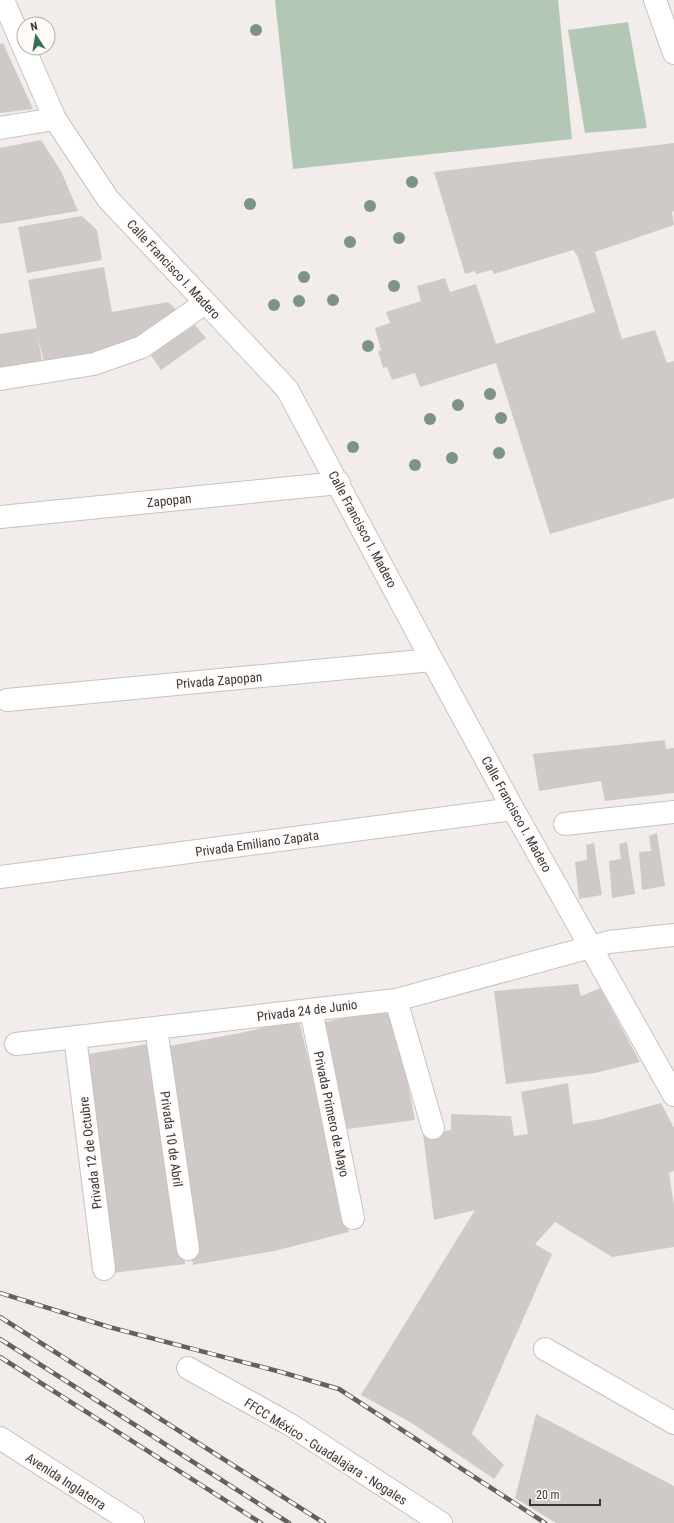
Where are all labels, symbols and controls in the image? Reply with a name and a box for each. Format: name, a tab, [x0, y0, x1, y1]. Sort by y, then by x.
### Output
north arrow	[16, 16, 56, 56]
text: N	[29, 20, 39, 34]
street label: Calle Francisco I. Madero	[124, 217, 223, 322]
street label: Calle Francisco I. Madero	[325, 468, 400, 590]
street label: Zapopan	[146, 491, 192, 510]
street label: Privada Zapopan	[175, 669, 263, 692]
street label: Calle Francisco I. Madero	[478, 754, 555, 875]
street label: Privada Emiliano Zapata	[194, 827, 320, 860]
street label: Privada 24 de Junio	[256, 997, 358, 1024]
street label: Privada Primero de Mayo	[311, 1050, 352, 1178]
street label: Privada 10 de Abril	[157, 1090, 186, 1188]
street label: Privada 12 de Octubre	[76, 1096, 105, 1210]
street label: FFCC México - Guadalajara - Nogales	[242, 1395, 410, 1508]
street label: Avenida Inglaterra	[23, 1450, 109, 1513]
scale bar	[530, 1481, 600, 1507]
text: 20 m	[536, 1488, 560, 1502]

